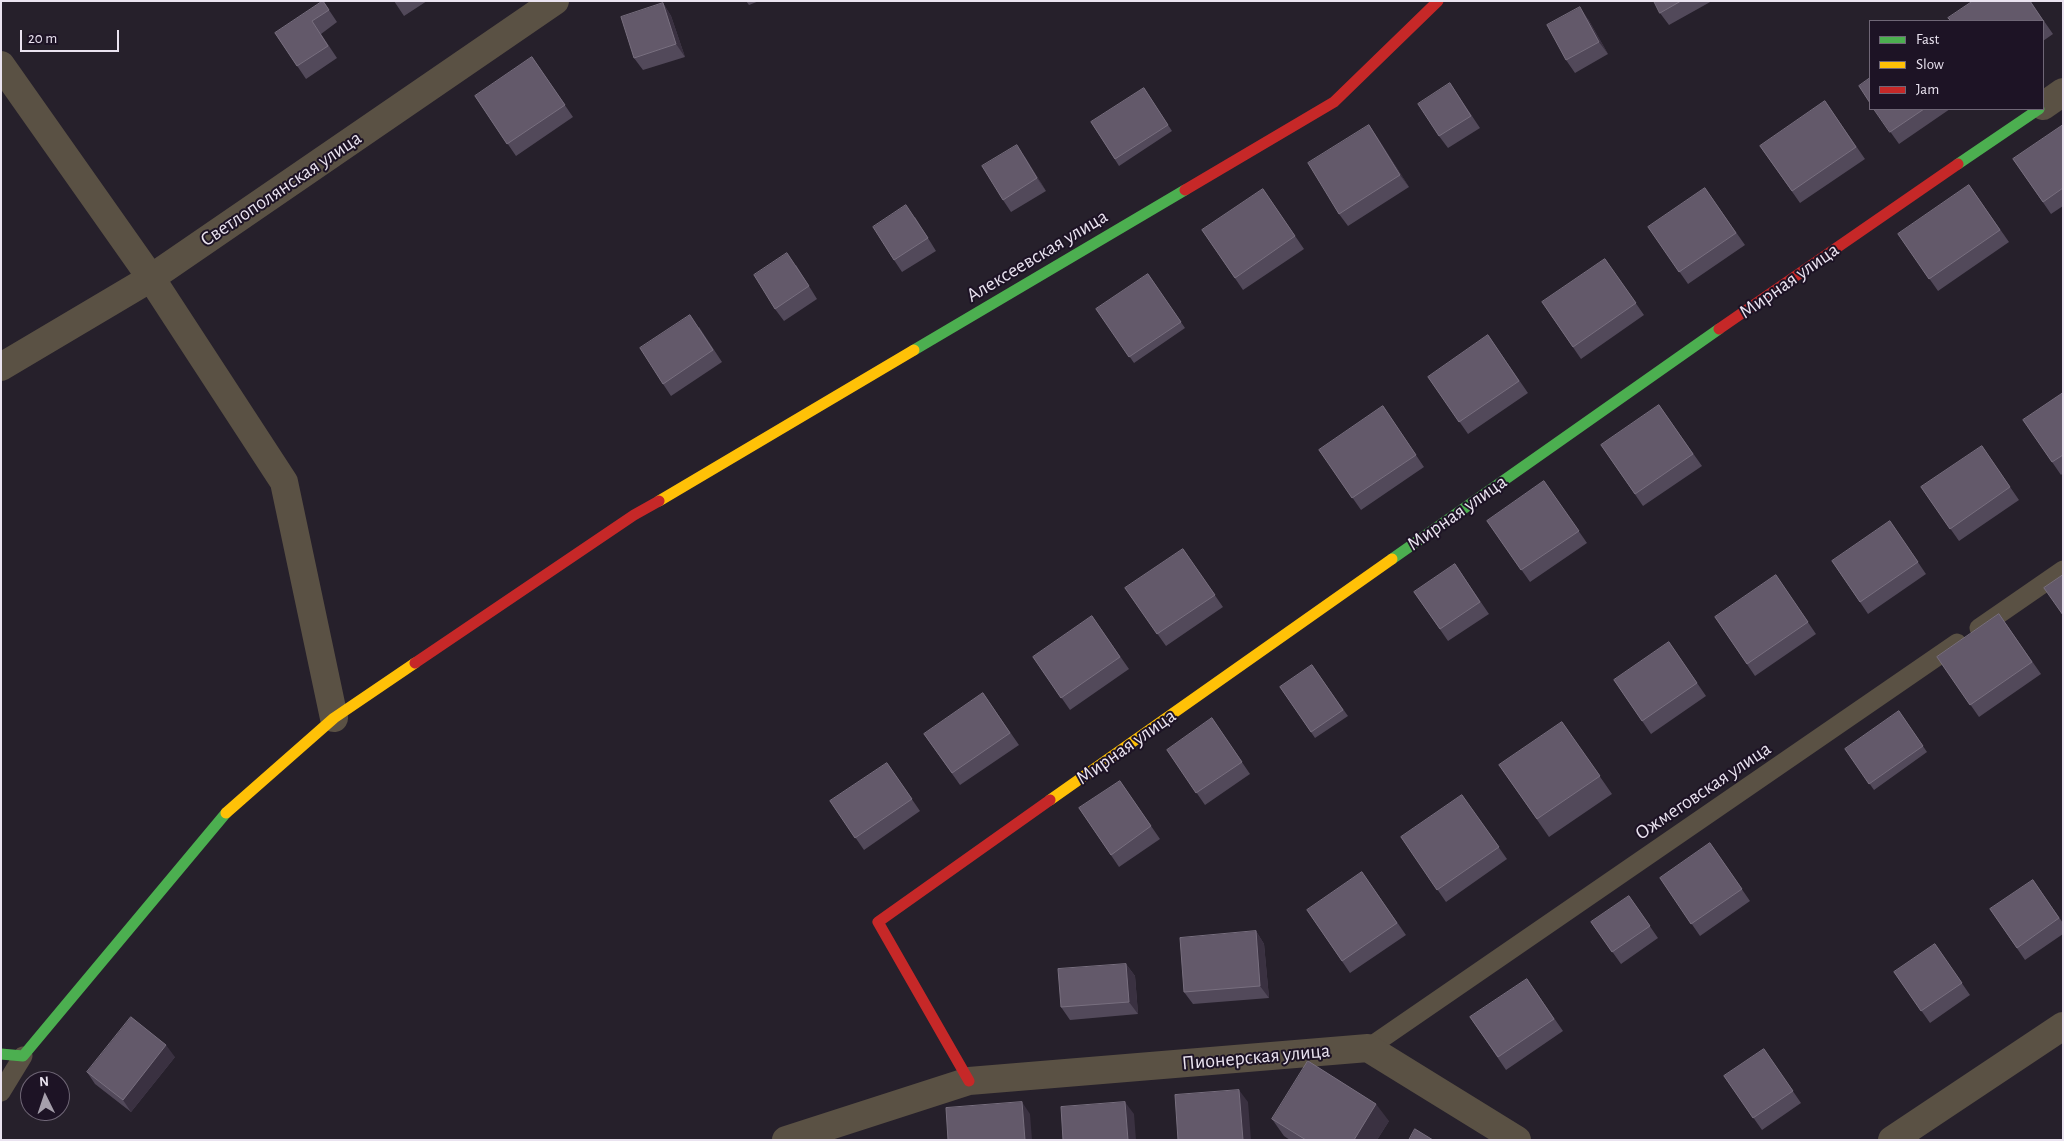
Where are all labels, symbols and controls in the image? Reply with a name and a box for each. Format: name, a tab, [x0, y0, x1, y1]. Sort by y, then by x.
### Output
scale bar	[22, 20, 121, 52]
legend	[1869, 20, 2044, 110]
text: 20 m	[28, 31, 57, 46]
text: Fast	[1916, 32, 1939, 47]
text: Slow	[1916, 57, 1944, 72]
text: Jam	[1916, 82, 1939, 97]
street label: Светлополянская улица	[196, 126, 366, 252]
street label: Алексеевская улица	[962, 204, 1112, 308]
street label: Мирная улица	[1734, 238, 1844, 324]
street label: Мирная улица	[1402, 470, 1512, 556]
street label: Мирная улица	[1071, 704, 1181, 790]
street label: Ожмеговская улица	[1630, 737, 1776, 845]
street label: Пионерская улица	[1181, 1039, 1331, 1075]
north arrow	[20, 1071, 70, 1121]
text: N	[39, 1075, 49, 1089]

